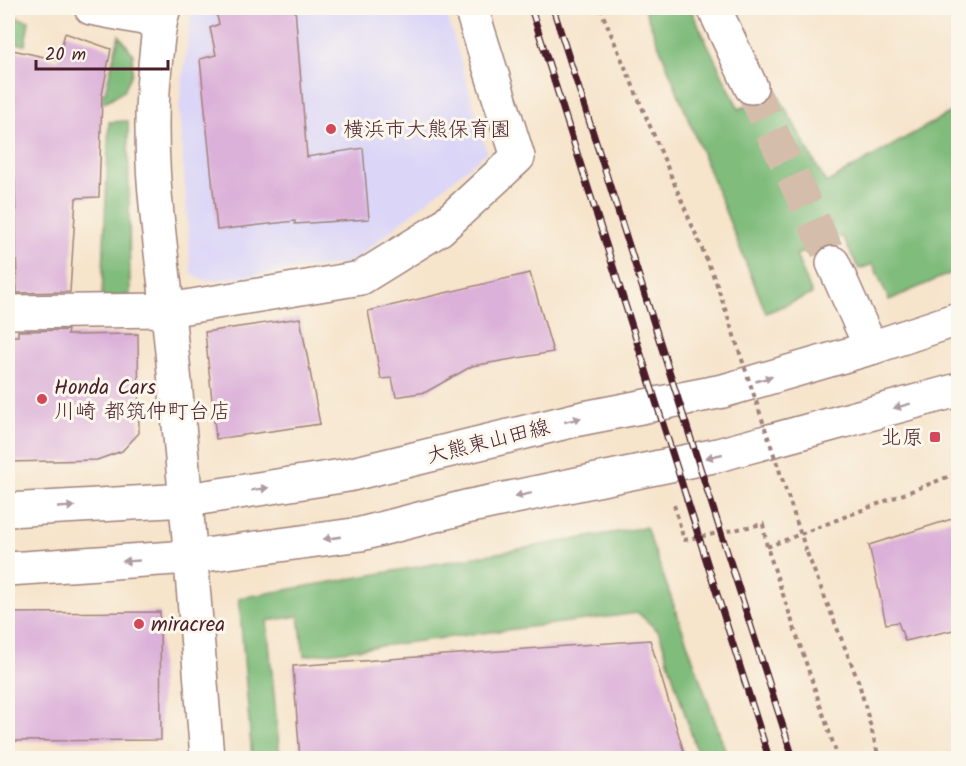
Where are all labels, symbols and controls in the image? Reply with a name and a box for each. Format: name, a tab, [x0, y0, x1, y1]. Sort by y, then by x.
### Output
scale bar	[36, 33, 168, 71]
text: 20 m	[45, 41, 86, 70]
place label: 横浜市大熊保育園	[343, 114, 511, 147]
marker: 横浜市大熊保育園	[324, 122, 338, 136]
place label: Honda Cars 川崎 都筑仲町台店	[54, 372, 230, 429]
one-way arrow	[755, 374, 773, 383]
marker: Honda Cars 川崎 都筑仲町台店	[35, 392, 49, 406]
one-way arrow	[893, 401, 911, 411]
street label: 大熊東山田線	[423, 411, 553, 474]
one-way arrow	[564, 415, 583, 424]
place label: 北原	[881, 422, 923, 455]
marker: 北原	[928, 430, 942, 444]
one-way arrow	[704, 452, 723, 461]
one-way arrow	[250, 484, 269, 493]
one-way arrow	[513, 491, 532, 500]
one-way arrow	[56, 502, 75, 512]
one-way arrow	[323, 533, 342, 542]
one-way arrow	[122, 557, 141, 566]
place label: miracrea	[151, 609, 225, 642]
marker: miracrea	[132, 617, 146, 631]

